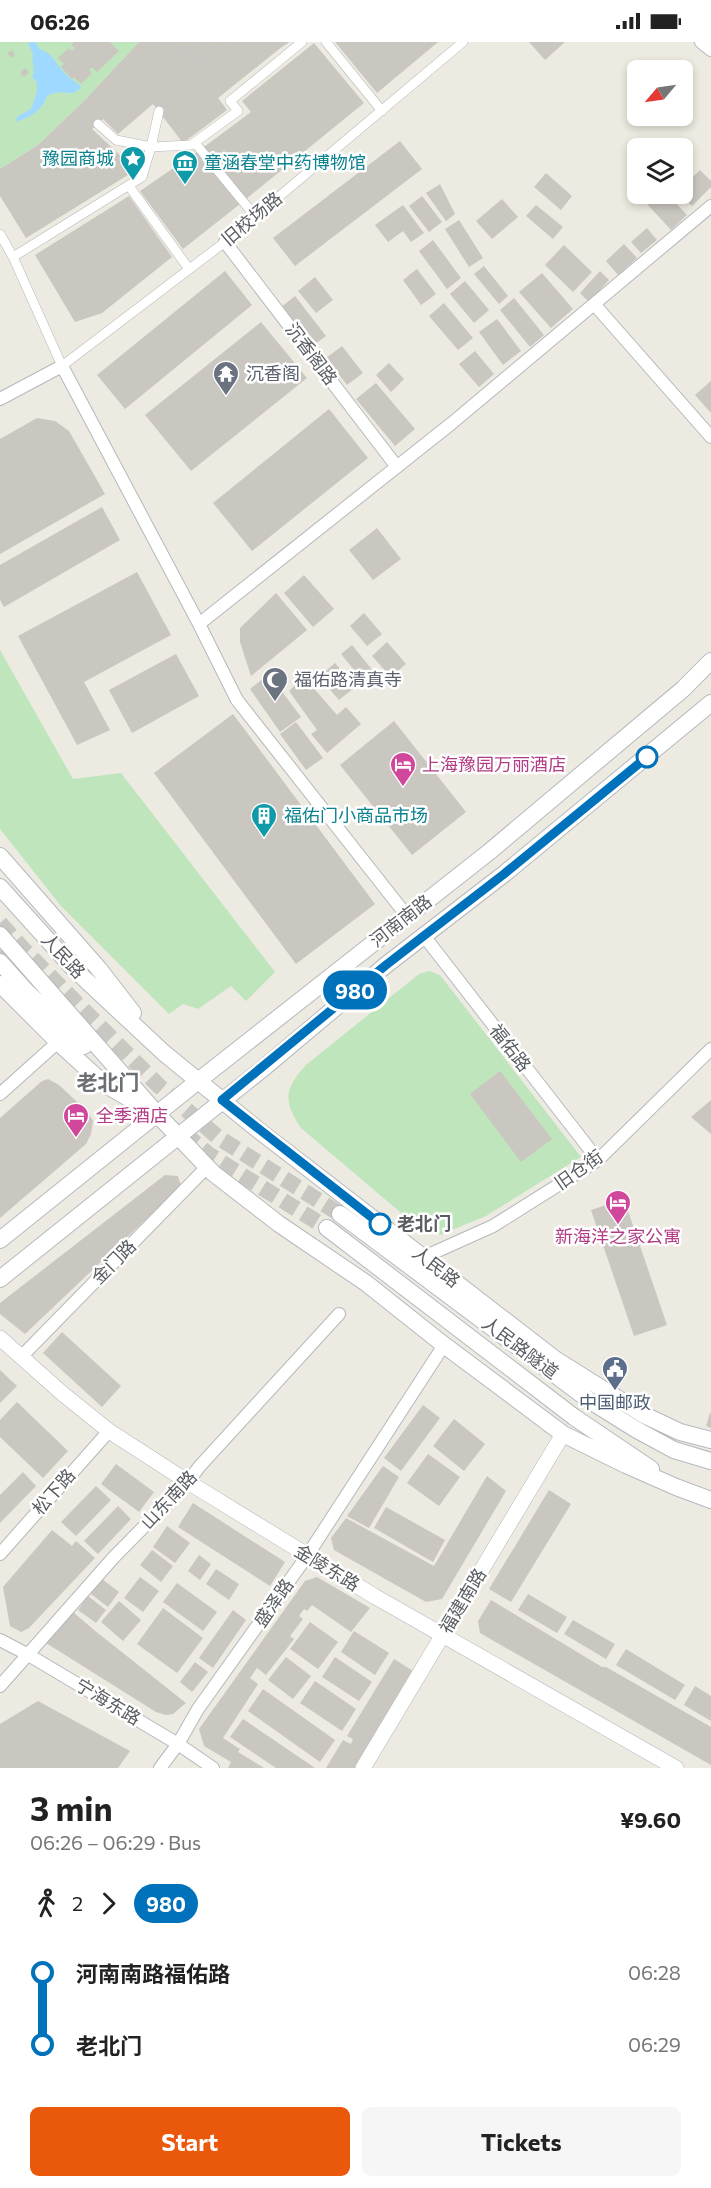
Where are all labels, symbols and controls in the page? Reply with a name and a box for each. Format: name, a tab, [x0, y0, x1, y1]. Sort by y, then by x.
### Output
text: 06:26	[30, 8, 90, 35]
north arrow	[627, 60, 693, 126]
map controls	[627, 60, 693, 204]
button: layers	[627, 138, 693, 204]
place icon: 豫园商城	[118, 144, 148, 182]
place label: 豫园商城	[42, 147, 114, 169]
museum icon: 童涵春堂中药博物馆	[170, 148, 200, 186]
place label: 童涵春堂中药博物馆	[204, 151, 366, 173]
street label: 旧校场路	[217, 187, 286, 250]
street label: 沉香阁路	[281, 318, 342, 389]
temple icon: 沉香阁	[211, 359, 241, 397]
place label: 沉香阁	[246, 362, 300, 384]
mosque icon: 福佑路清真寺	[260, 665, 290, 703]
place label: 福佑路清真寺	[294, 668, 402, 690]
unlabelled marker	[636, 746, 658, 768]
hotel icon: 上海豫园万丽酒店	[388, 750, 418, 788]
place label: 上海豫园万丽酒店	[422, 753, 566, 775]
building icon: 福佑门小商品市场	[249, 801, 279, 839]
place label: 福佑门小商品市场	[284, 804, 428, 826]
street label: 河南南路	[365, 889, 436, 951]
street label: 人民路	[37, 928, 90, 983]
line badge: 980	[320, 970, 389, 1010]
text: 980	[335, 978, 375, 1003]
street label: 福佑路	[485, 1019, 536, 1075]
district label: 老北门	[77, 1069, 140, 1094]
hotel icon: 全季酒店	[61, 1101, 91, 1139]
place label: 全季酒店	[96, 1104, 168, 1126]
street label: 旧仓街	[550, 1145, 607, 1194]
hotel icon: 新海洋之家公寓	[603, 1188, 633, 1226]
place label: 老北门	[397, 1212, 451, 1234]
marker: 老北门	[369, 1213, 391, 1235]
place label: 新海洋之家公寓	[555, 1225, 681, 1247]
street label: 金门路	[86, 1234, 140, 1288]
street label: 人民路	[409, 1241, 465, 1292]
street label: 人民路隧道	[478, 1311, 563, 1383]
public building icon: 中国邮政	[600, 1354, 630, 1392]
place label: 中国邮政	[579, 1391, 651, 1413]
street label: 松下路	[27, 1464, 79, 1519]
street label: 山东南路	[136, 1465, 201, 1533]
street label: 金陵东路	[291, 1539, 364, 1595]
street label: 福建南路	[434, 1564, 490, 1637]
street label: 盛泽路	[249, 1574, 298, 1631]
street label: 宁海东路	[72, 1673, 145, 1729]
text: 3 min	[30, 1787, 113, 1828]
text: ¥9.60	[620, 1806, 681, 1833]
text: 06:26 – 06:29 · Bus	[30, 1830, 201, 1854]
icon: walk	[30, 1887, 63, 1920]
icon: forward	[92, 1887, 125, 1920]
text: 2	[72, 1891, 83, 1915]
text: 980	[146, 1891, 186, 1916]
text: 河南南路福佑路	[76, 1960, 230, 1987]
text: 06:28	[628, 1960, 681, 1984]
text: 老北门	[76, 2032, 142, 2059]
text: 06:29	[628, 2032, 681, 2056]
button: Start	[30, 2107, 350, 2176]
button: Tickets	[362, 2107, 681, 2176]

